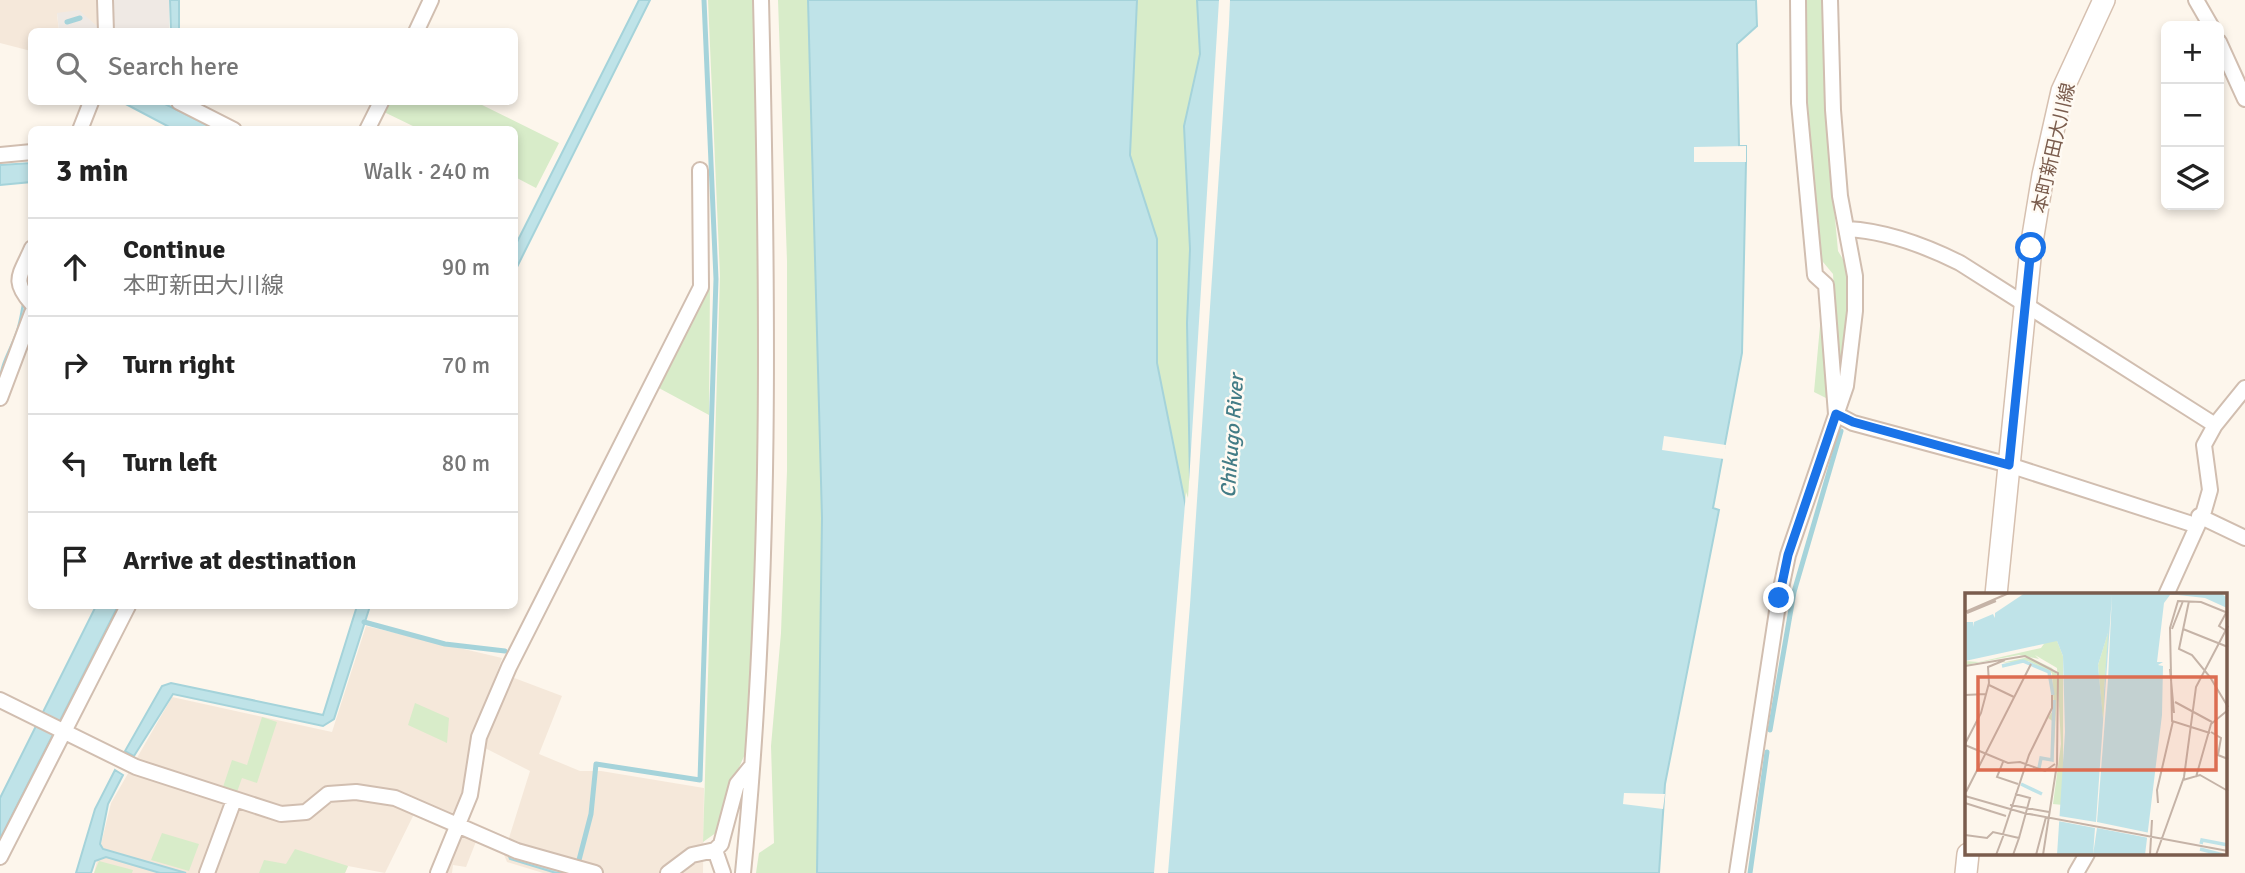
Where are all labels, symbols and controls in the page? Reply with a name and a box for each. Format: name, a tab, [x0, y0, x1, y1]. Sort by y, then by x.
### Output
map controls	[2161, 21, 2224, 210]
button: +	[2161, 21, 2224, 84]
search box	[28, 28, 518, 105]
icon: search	[52, 48, 90, 86]
text: Search here	[108, 51, 239, 83]
street label: 本町新田大川線	[2027, 81, 2081, 216]
button: −	[2161, 84, 2224, 147]
button: layers	[2161, 147, 2224, 210]
text: 3 min	[56, 153, 128, 190]
text: Walk · 240 m	[364, 157, 490, 186]
route start	[2015, 232, 2046, 263]
text: Continue	[123, 234, 225, 266]
icon: ahead	[56, 248, 94, 286]
text: 90 m	[442, 253, 490, 282]
text: 本町新田大川線	[123, 271, 284, 300]
icon: right	[56, 346, 94, 384]
text: Turn right	[123, 349, 235, 381]
text: 70 m	[442, 351, 490, 380]
water label: Chikugo River	[1215, 370, 1250, 499]
icon: left	[56, 444, 94, 482]
text: Turn left	[123, 447, 217, 479]
text: 80 m	[442, 449, 490, 478]
icon: arrive	[56, 542, 94, 580]
text: Arrive at destination	[123, 545, 356, 577]
route end	[1763, 582, 1794, 613]
inset map	[1965, 593, 2228, 856]

